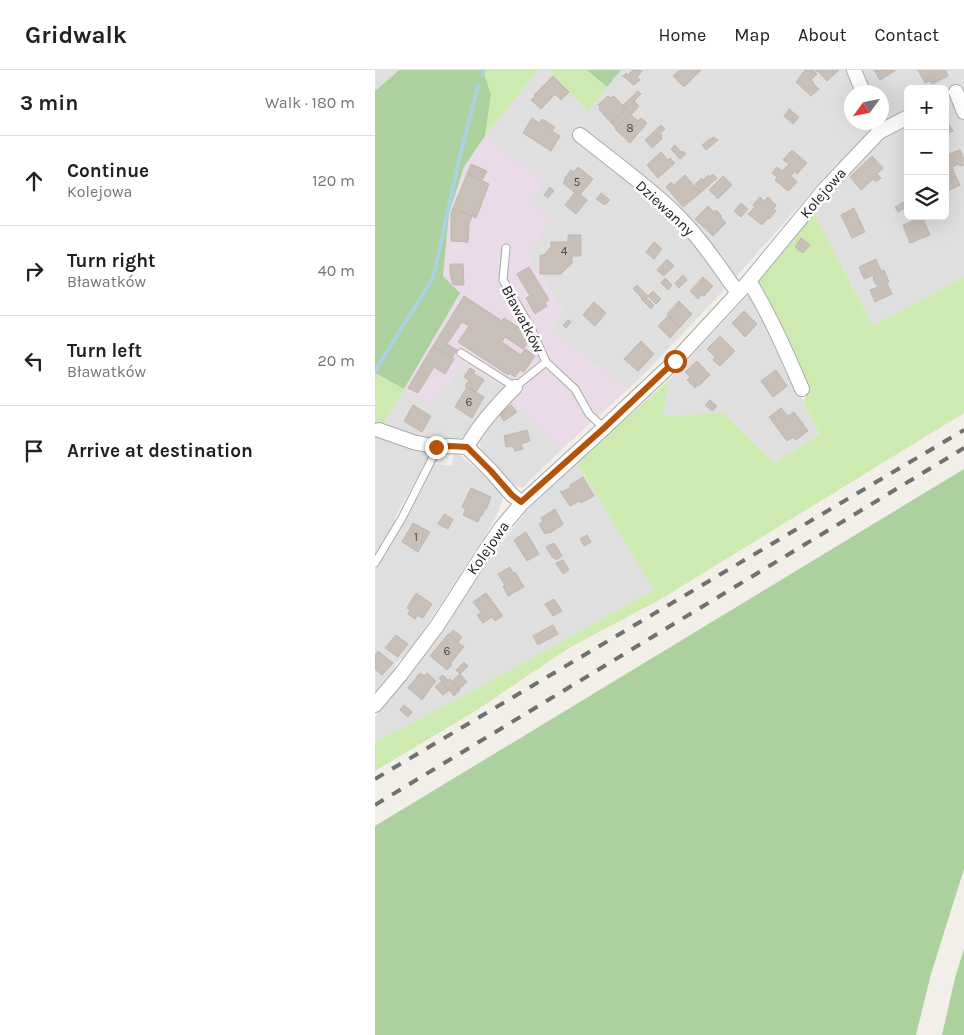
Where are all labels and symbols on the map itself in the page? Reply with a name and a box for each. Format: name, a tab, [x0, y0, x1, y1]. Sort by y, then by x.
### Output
north arrow	[844, 85, 889, 130]
house number: 8	[626, 121, 634, 135]
street label: Kolejowa	[796, 164, 850, 222]
house number: 5	[574, 175, 581, 189]
street label: Dziewanny	[632, 176, 698, 240]
house number: 4	[561, 244, 568, 258]
street label: Bławatków	[498, 282, 548, 356]
route start	[664, 350, 687, 373]
house number: 6	[466, 395, 473, 409]
route end	[425, 436, 448, 459]
street label: Kolejowa	[463, 518, 513, 578]
house number: 1	[414, 530, 418, 544]
house number: 6	[444, 644, 451, 658]

